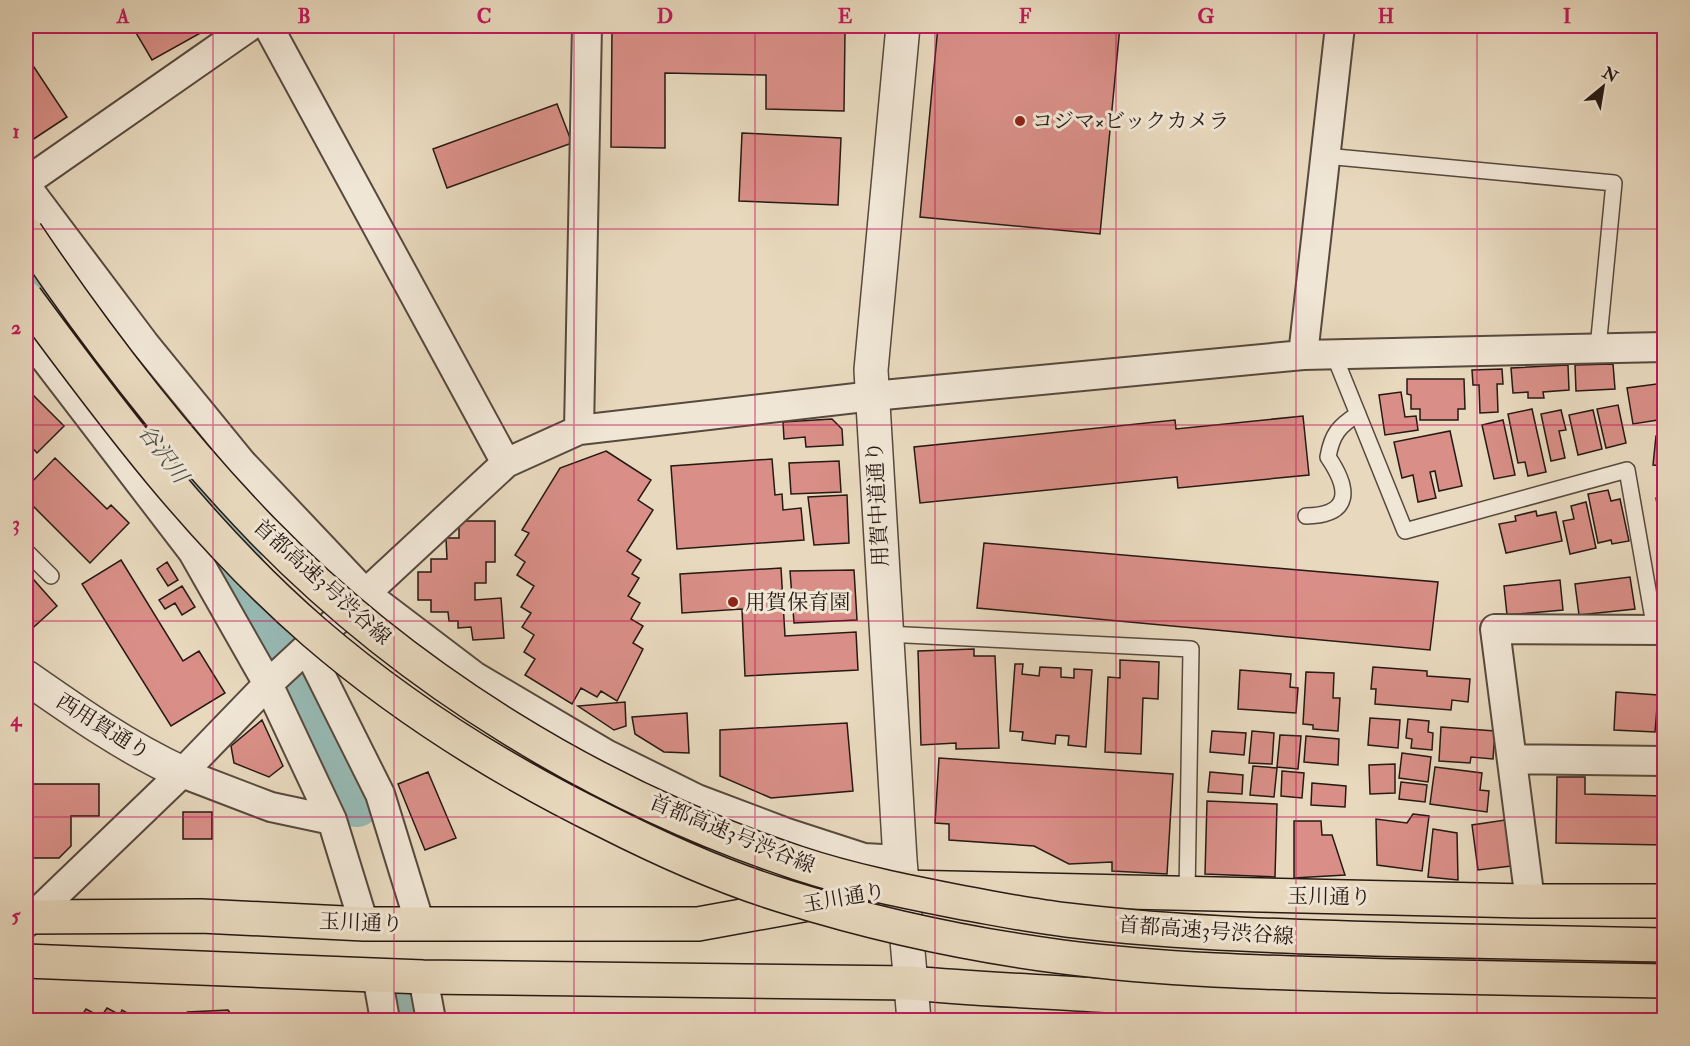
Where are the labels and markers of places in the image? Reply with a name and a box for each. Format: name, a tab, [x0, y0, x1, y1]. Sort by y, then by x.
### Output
place label: コジマ×ビックカメラ	[1032, 108, 1229, 135]
marker: コジマ×ビックカメラ	[1013, 114, 1027, 128]
place label: 用賀保育園	[745, 589, 850, 616]
marker: 用賀保育園	[726, 595, 740, 609]

